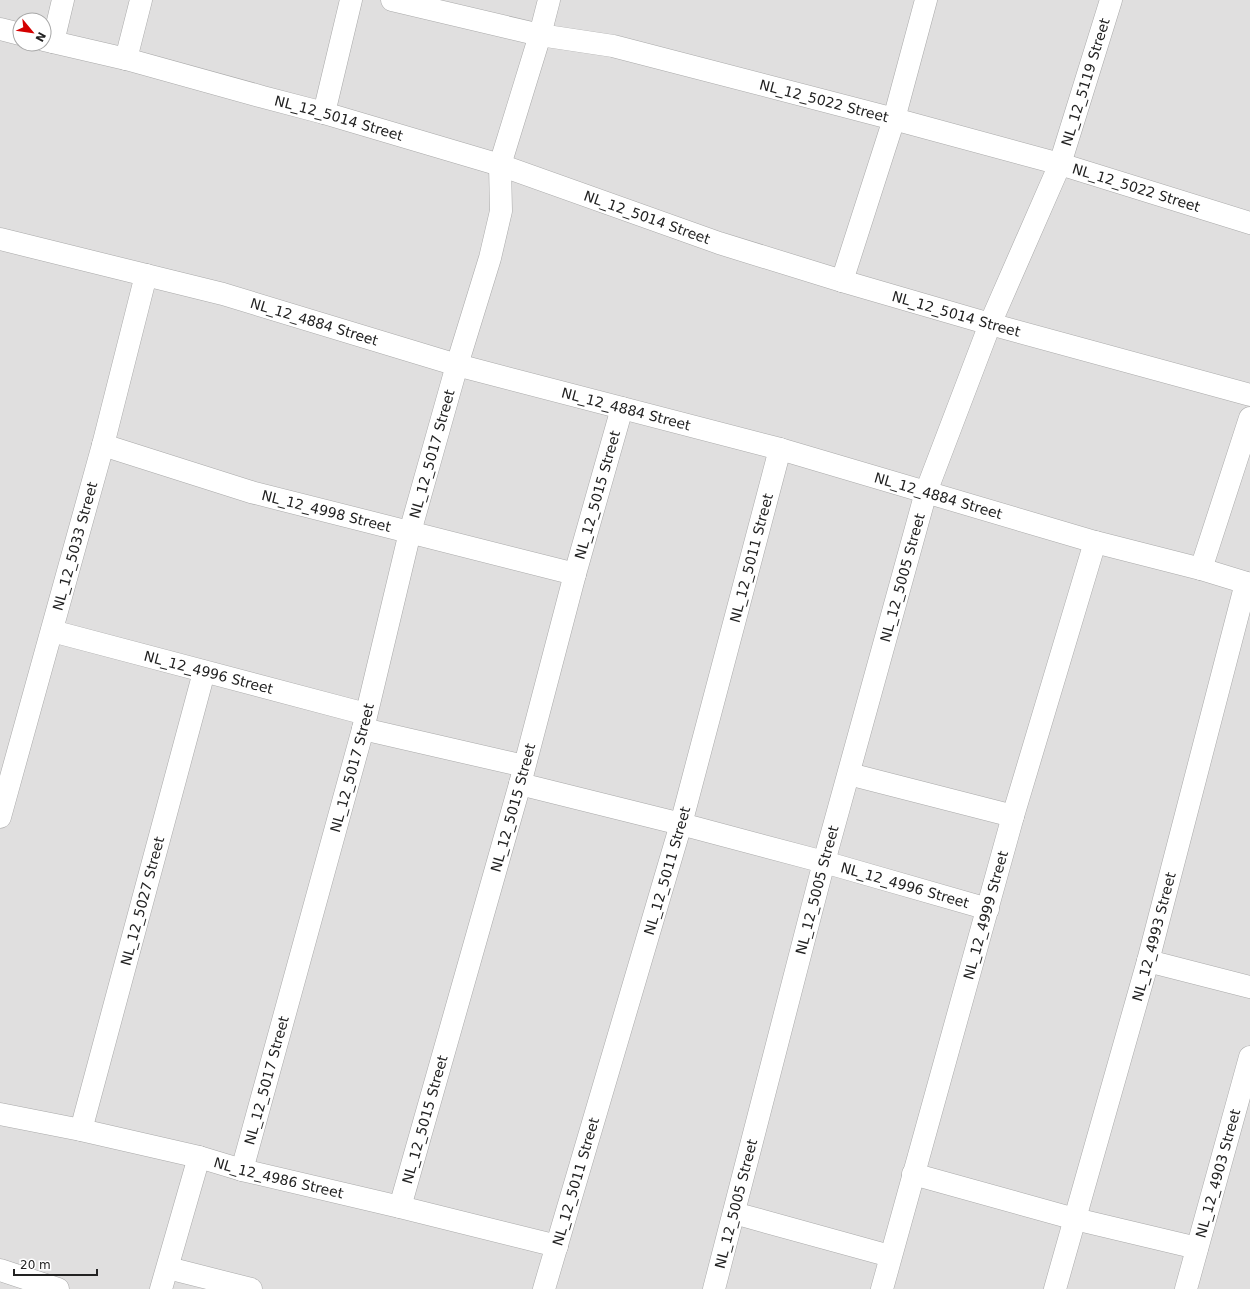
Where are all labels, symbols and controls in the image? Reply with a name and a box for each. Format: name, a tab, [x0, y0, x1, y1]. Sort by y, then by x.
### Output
north arrow	[12, 12, 52, 52]
street label: NL_12_5119 Street	[1058, 16, 1113, 148]
text: N	[32, 29, 48, 44]
street label: NL_12_5022 Street	[758, 76, 891, 125]
street label: NL_12_5014 Street	[273, 92, 405, 144]
street label: NL_12_5022 Street	[1070, 160, 1202, 215]
street label: NL_12_5014 Street	[582, 188, 713, 247]
street label: NL_12_5014 Street	[890, 288, 1023, 340]
street label: NL_12_4884 Street	[248, 295, 381, 349]
street label: NL_12_4884 Street	[560, 385, 693, 434]
street label: NL_12_5017 Street	[406, 387, 458, 520]
street label: NL_12_5015 Street	[572, 428, 623, 561]
street label: NL_12_4884 Street	[872, 469, 1005, 522]
street label: NL_12_5033 Street	[50, 480, 101, 612]
street label: NL_12_4998 Street	[260, 487, 393, 535]
street label: NL_12_5011 Street	[727, 491, 776, 624]
street label: NL_12_5005 Street	[877, 511, 928, 644]
street label: NL_12_4996 Street	[142, 648, 275, 697]
street label: NL_12_5017 Street	[327, 701, 377, 834]
street label: NL_12_5015 Street	[487, 741, 538, 874]
street label: NL_12_5011 Street	[641, 804, 693, 937]
street label: NL_12_5005 Street	[792, 823, 842, 956]
street label: NL_12_5027 Street	[118, 834, 168, 967]
street label: NL_12_4999 Street	[960, 848, 1011, 981]
street label: NL_12_4996 Street	[839, 859, 971, 911]
street label: NL_12_4993 Street	[1129, 870, 1179, 1003]
street label: NL_12_5017 Street	[241, 1014, 292, 1147]
street label: NL_12_5015 Street	[399, 1053, 451, 1186]
street label: NL_12_4903 Street	[1193, 1107, 1243, 1239]
street label: NL_12_5011 Street	[549, 1115, 602, 1248]
street label: NL_12_5005 Street	[712, 1137, 760, 1270]
street label: NL_12_4986 Street	[212, 1154, 345, 1202]
scale bar	[14, 1251, 97, 1277]
text: 20 m	[20, 1258, 51, 1272]

